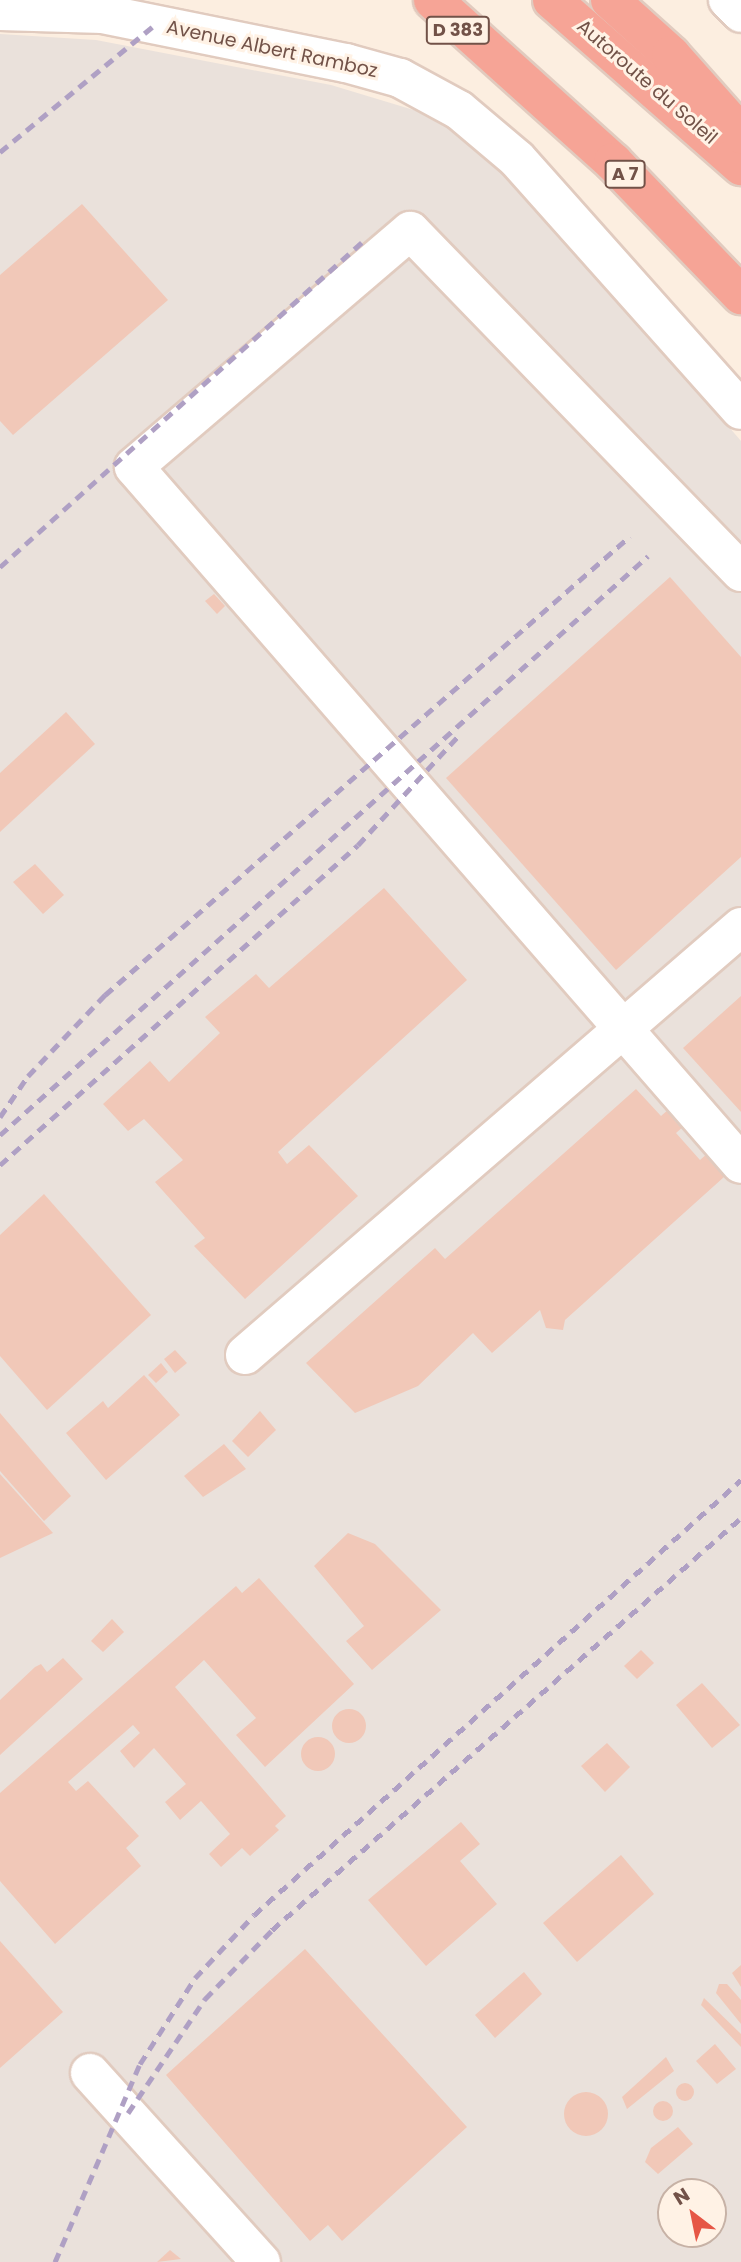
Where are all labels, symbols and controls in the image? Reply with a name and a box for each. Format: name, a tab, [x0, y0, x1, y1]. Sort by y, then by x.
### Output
street label: Avenue Albert Ramboz	[164, 15, 380, 83]
road number: D 383	[425, 15, 491, 44]
street label: Autoroute du Soleil	[572, 15, 722, 149]
road number: A 7	[604, 160, 646, 188]
north arrow	[657, 2178, 727, 2248]
text: N	[668, 2181, 695, 2212]

